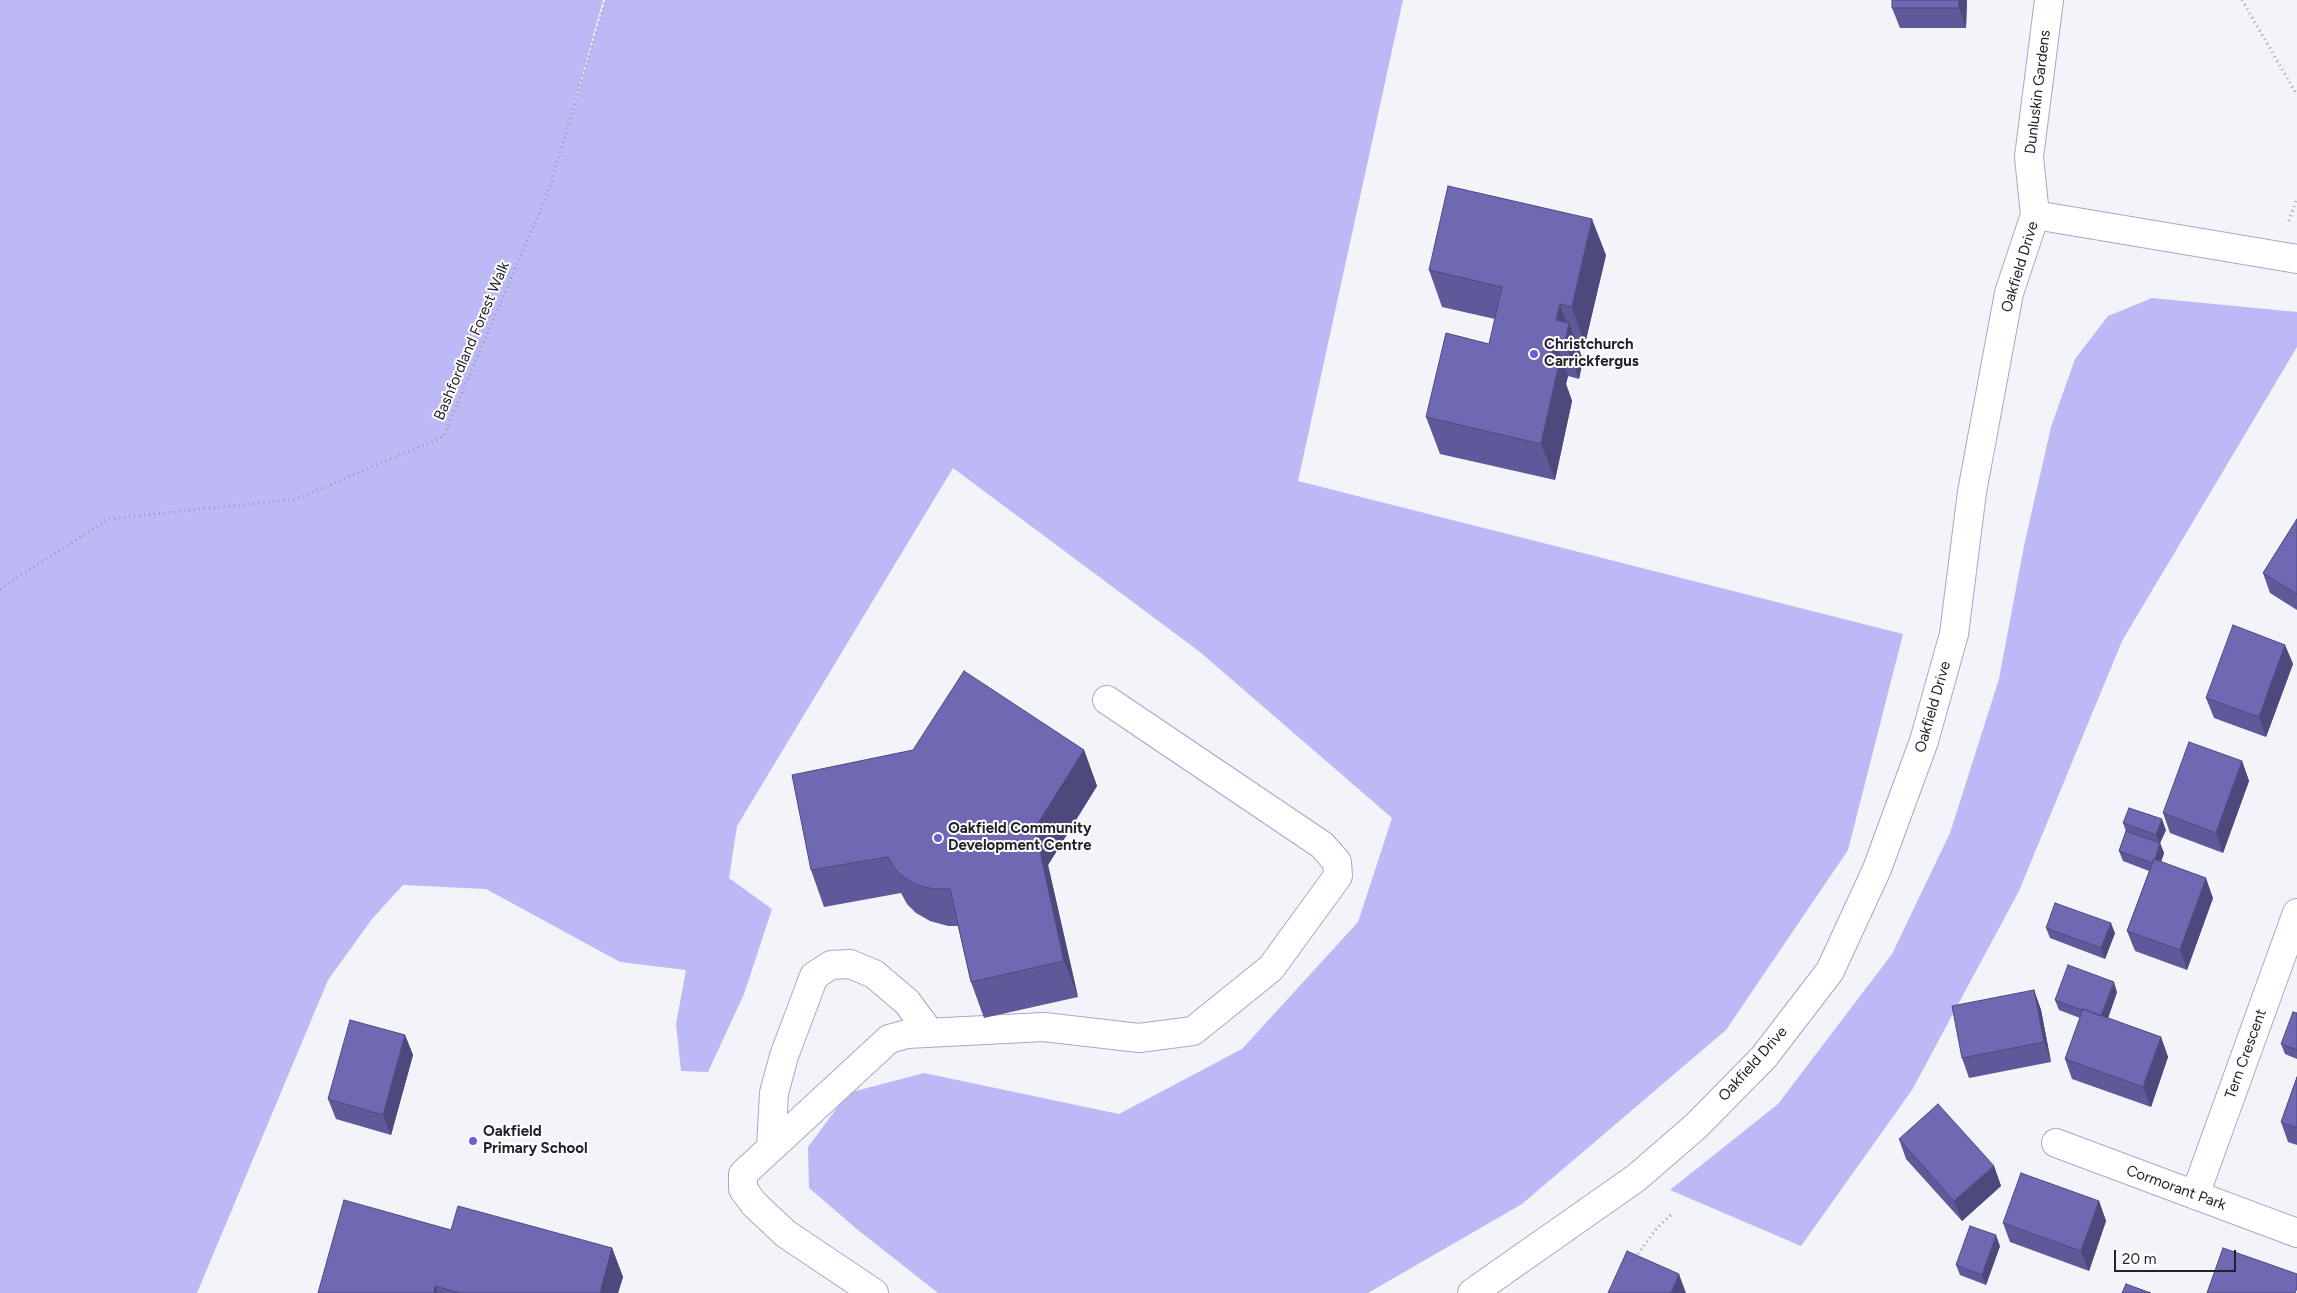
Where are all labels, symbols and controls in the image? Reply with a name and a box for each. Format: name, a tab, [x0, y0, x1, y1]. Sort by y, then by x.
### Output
street label: Dunluskin Gardens	[2021, 29, 2055, 155]
street label: Oakfield Drive	[1998, 219, 2042, 315]
street label: Bashfordland Forest Walk	[430, 259, 514, 423]
place label: Christchurch Carrickfergus	[1544, 336, 1639, 371]
marker: Christchurch Carrickfergus	[1528, 348, 1540, 360]
street label: Oakfield Drive	[1911, 659, 1955, 755]
place label: Oakfield Community Development Centre	[948, 820, 1092, 855]
marker: Oakfield Community Development Centre	[932, 832, 944, 844]
street label: Tern Crescent	[2221, 1007, 2271, 1101]
street label: Oakfield Drive	[1715, 1023, 1791, 1105]
place label: Oakfield Primary School	[483, 1123, 588, 1158]
marker: Oakfield Primary School	[467, 1135, 479, 1147]
street label: Cormorant Park	[2124, 1162, 2228, 1214]
scale bar	[2117, 1240, 2240, 1272]
text: 20 m	[2122, 1250, 2156, 1268]

